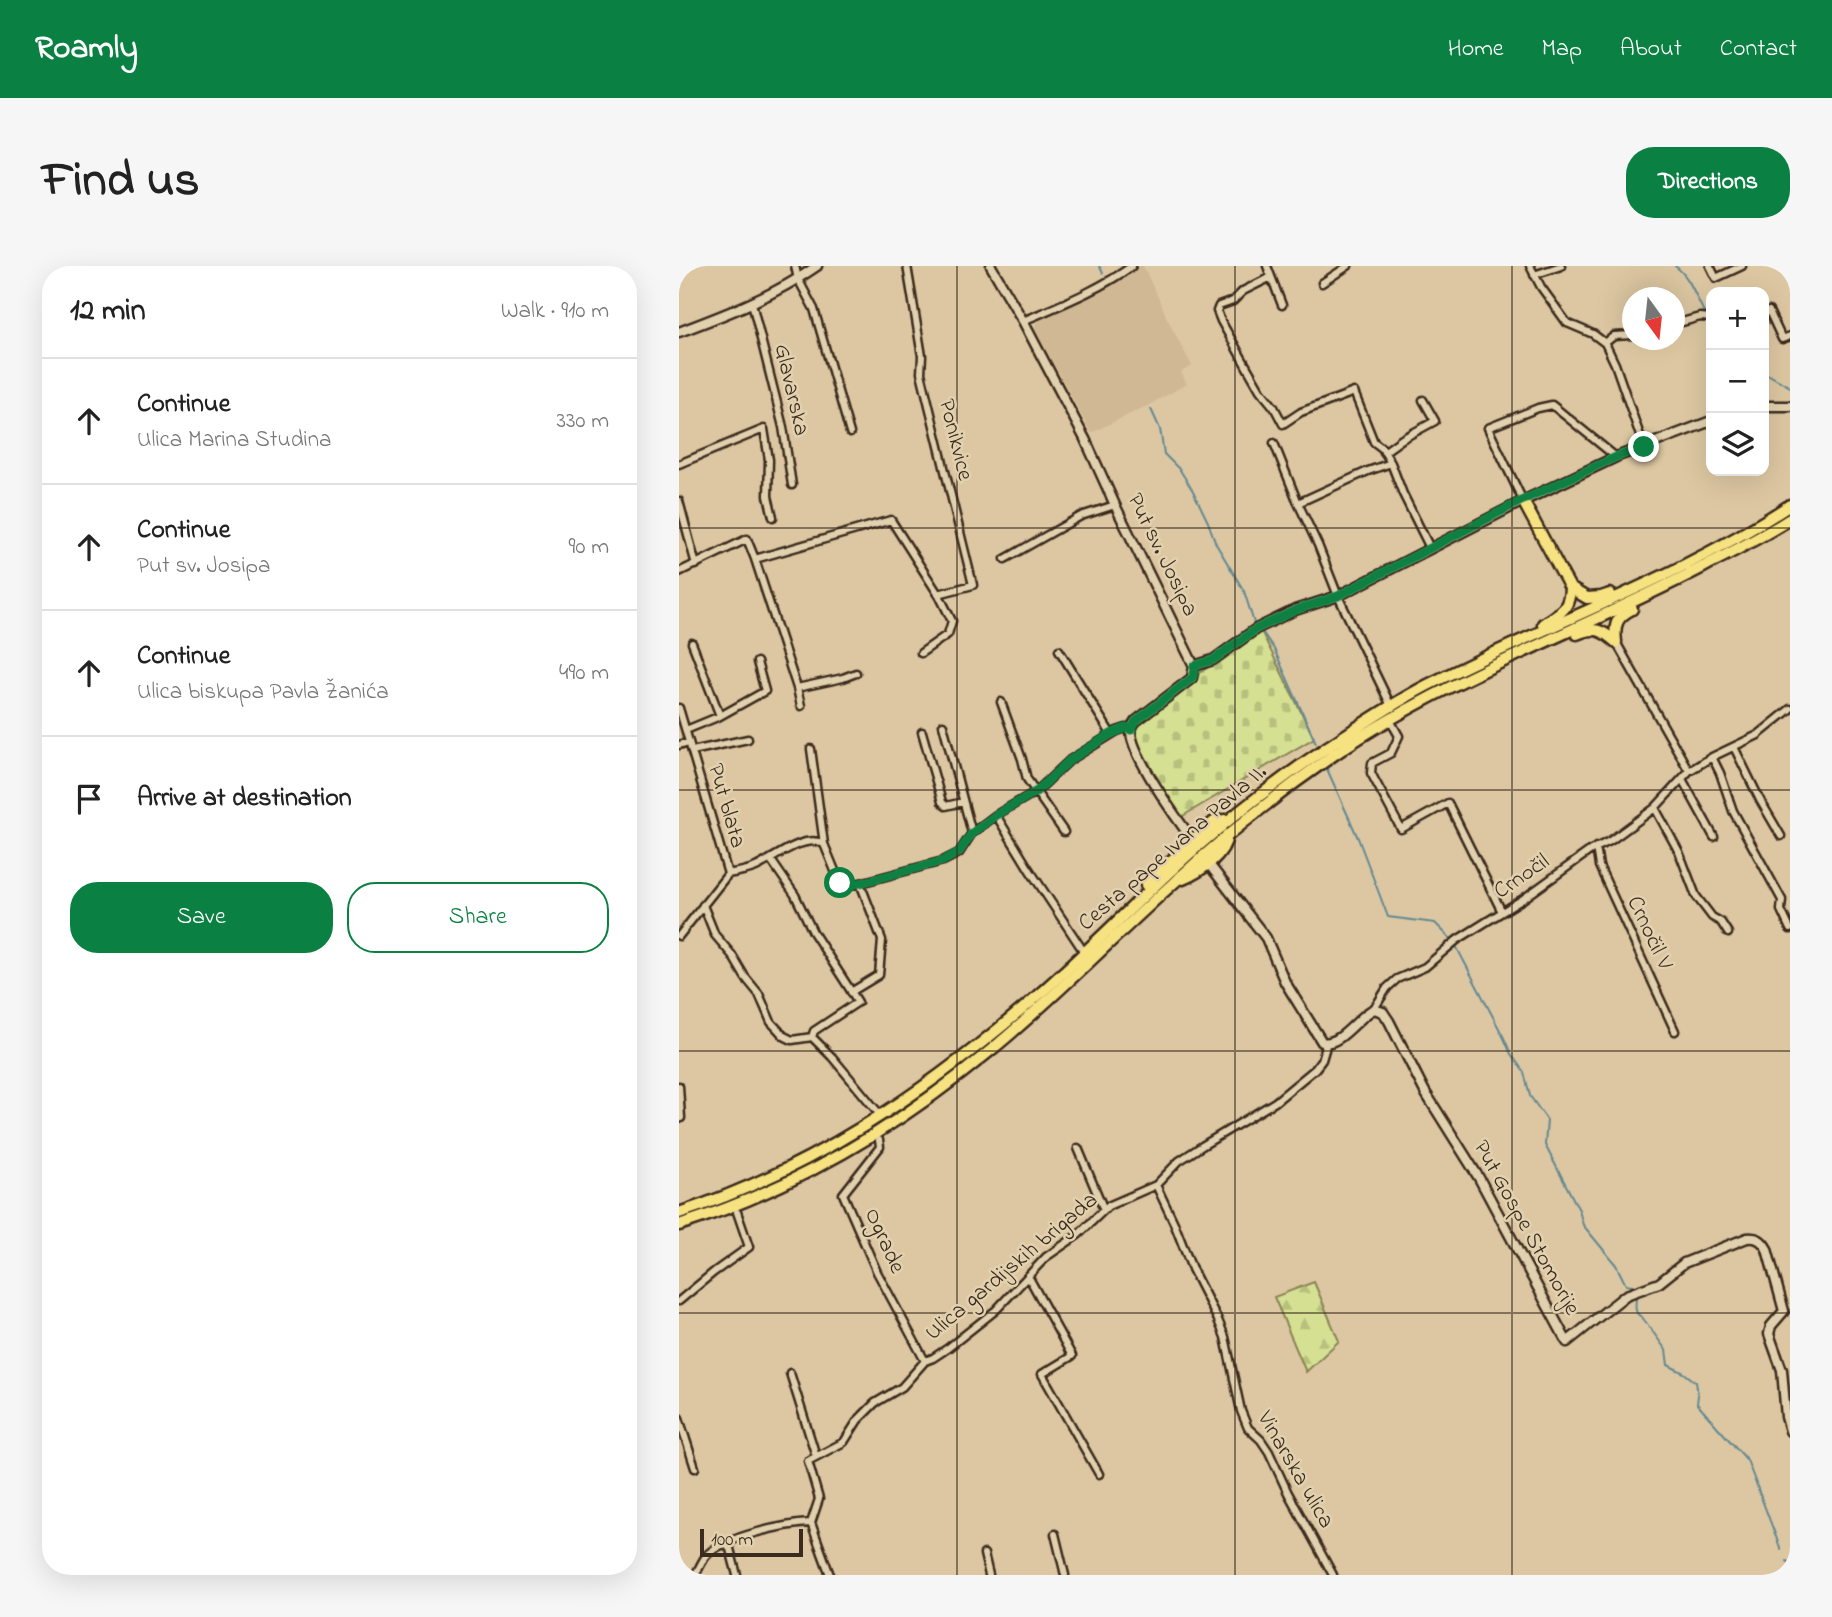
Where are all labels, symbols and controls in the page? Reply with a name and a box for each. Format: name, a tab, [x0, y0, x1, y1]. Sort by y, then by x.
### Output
text: Roamly	[35, 25, 138, 73]
text: Home	[1448, 32, 1504, 67]
text: Map	[1542, 32, 1582, 67]
text: About	[1620, 32, 1682, 67]
text: Contact	[1720, 32, 1797, 67]
text: Find us	[42, 146, 199, 218]
button: Directions	[1626, 147, 1790, 218]
north arrow	[1622, 287, 1685, 350]
map controls	[1706, 287, 1769, 476]
button: +	[1706, 287, 1769, 350]
text: 12 min	[70, 290, 145, 334]
text: Walk · 910 m	[501, 295, 609, 328]
street label: Glavarska	[764, 341, 818, 439]
button: −	[1706, 350, 1769, 413]
text: Continue	[137, 386, 230, 424]
street label: Ponikvice	[929, 396, 981, 485]
icon: ahead	[70, 402, 108, 440]
text: 330 m	[556, 405, 609, 438]
button: layers	[1706, 413, 1769, 476]
text: Ulica Marina Studina	[137, 424, 332, 457]
route end	[1628, 431, 1659, 462]
street label: Put sv. Josipa	[1118, 488, 1206, 622]
text: Continue	[137, 512, 230, 550]
icon: ahead	[70, 528, 108, 566]
text: 90 m	[569, 531, 609, 564]
text: Put sv. Josipa	[137, 550, 271, 583]
text: Continue	[137, 638, 230, 676]
icon: ahead	[70, 654, 108, 692]
text: 490 m	[559, 657, 609, 690]
text: Ulica biskupa Pavla Žanića	[137, 676, 389, 709]
street label: Cesta pape Ivana Pavla II.	[1071, 756, 1275, 940]
street label: Put blata	[698, 760, 754, 852]
icon: arrive	[70, 780, 108, 818]
text: Arrive at destination	[137, 780, 352, 818]
street label: Crnočil	[1487, 846, 1557, 908]
route start	[824, 867, 855, 898]
button: Save	[70, 882, 333, 953]
button: Share	[347, 882, 609, 953]
street label: Crnočil V	[1618, 891, 1680, 975]
street label: Put Gospe Stomorije	[1464, 1134, 1588, 1322]
street label: Ulica gardijskih brigada	[918, 1185, 1106, 1350]
street label: Ograde	[854, 1203, 913, 1280]
street label: Vinarska ulica	[1248, 1404, 1342, 1535]
scale bar	[700, 1526, 803, 1558]
text: 100 m	[711, 1527, 753, 1554]

